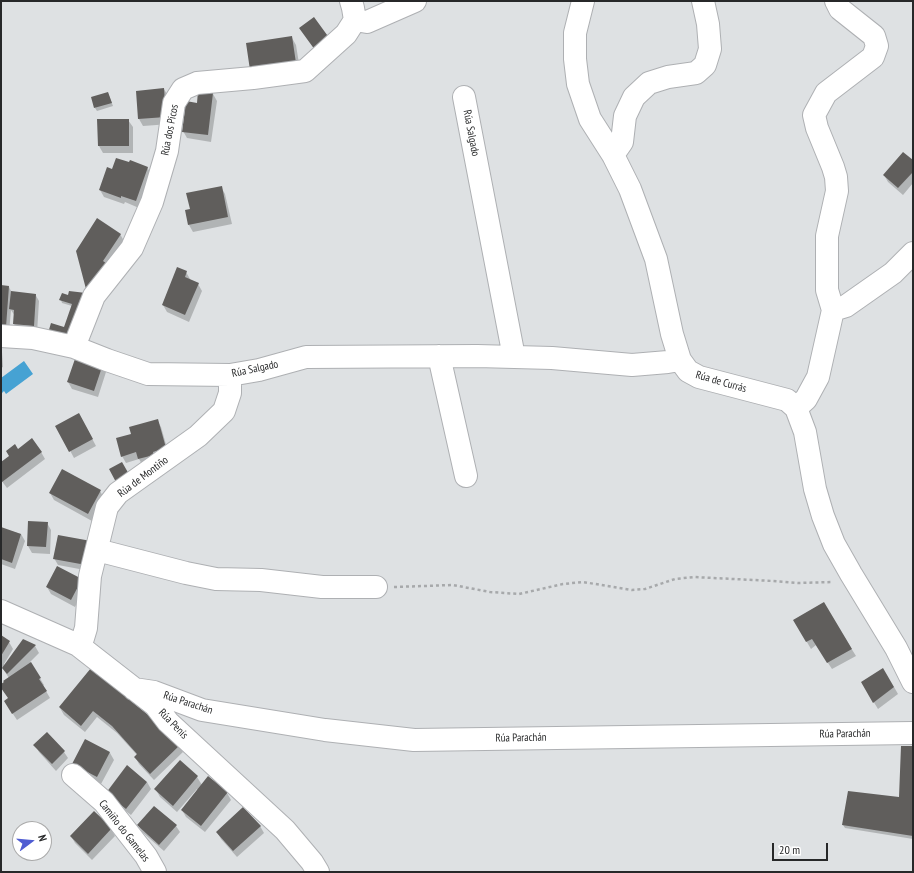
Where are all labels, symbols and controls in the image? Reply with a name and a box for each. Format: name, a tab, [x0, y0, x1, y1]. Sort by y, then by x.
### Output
street label: Rúa dos Picos	[159, 103, 181, 157]
street label: Rúa Salgado	[460, 109, 482, 157]
street label: Rúa Salgado	[231, 358, 279, 380]
street label: Rúa de Currás	[694, 368, 748, 396]
street label: Rúa de Montiño	[115, 454, 171, 500]
street label: Rúa Parachán	[162, 689, 214, 717]
street label: Rúa Penís	[155, 706, 191, 742]
street label: Rúa Parachán	[819, 727, 871, 741]
street label: Rúa Parachán	[495, 731, 547, 745]
street label: Camiño do Gamelas	[96, 797, 152, 865]
north arrow	[12, 821, 52, 861]
text: N	[35, 833, 50, 843]
scale bar	[774, 835, 830, 861]
text: 20 m	[779, 842, 800, 857]

